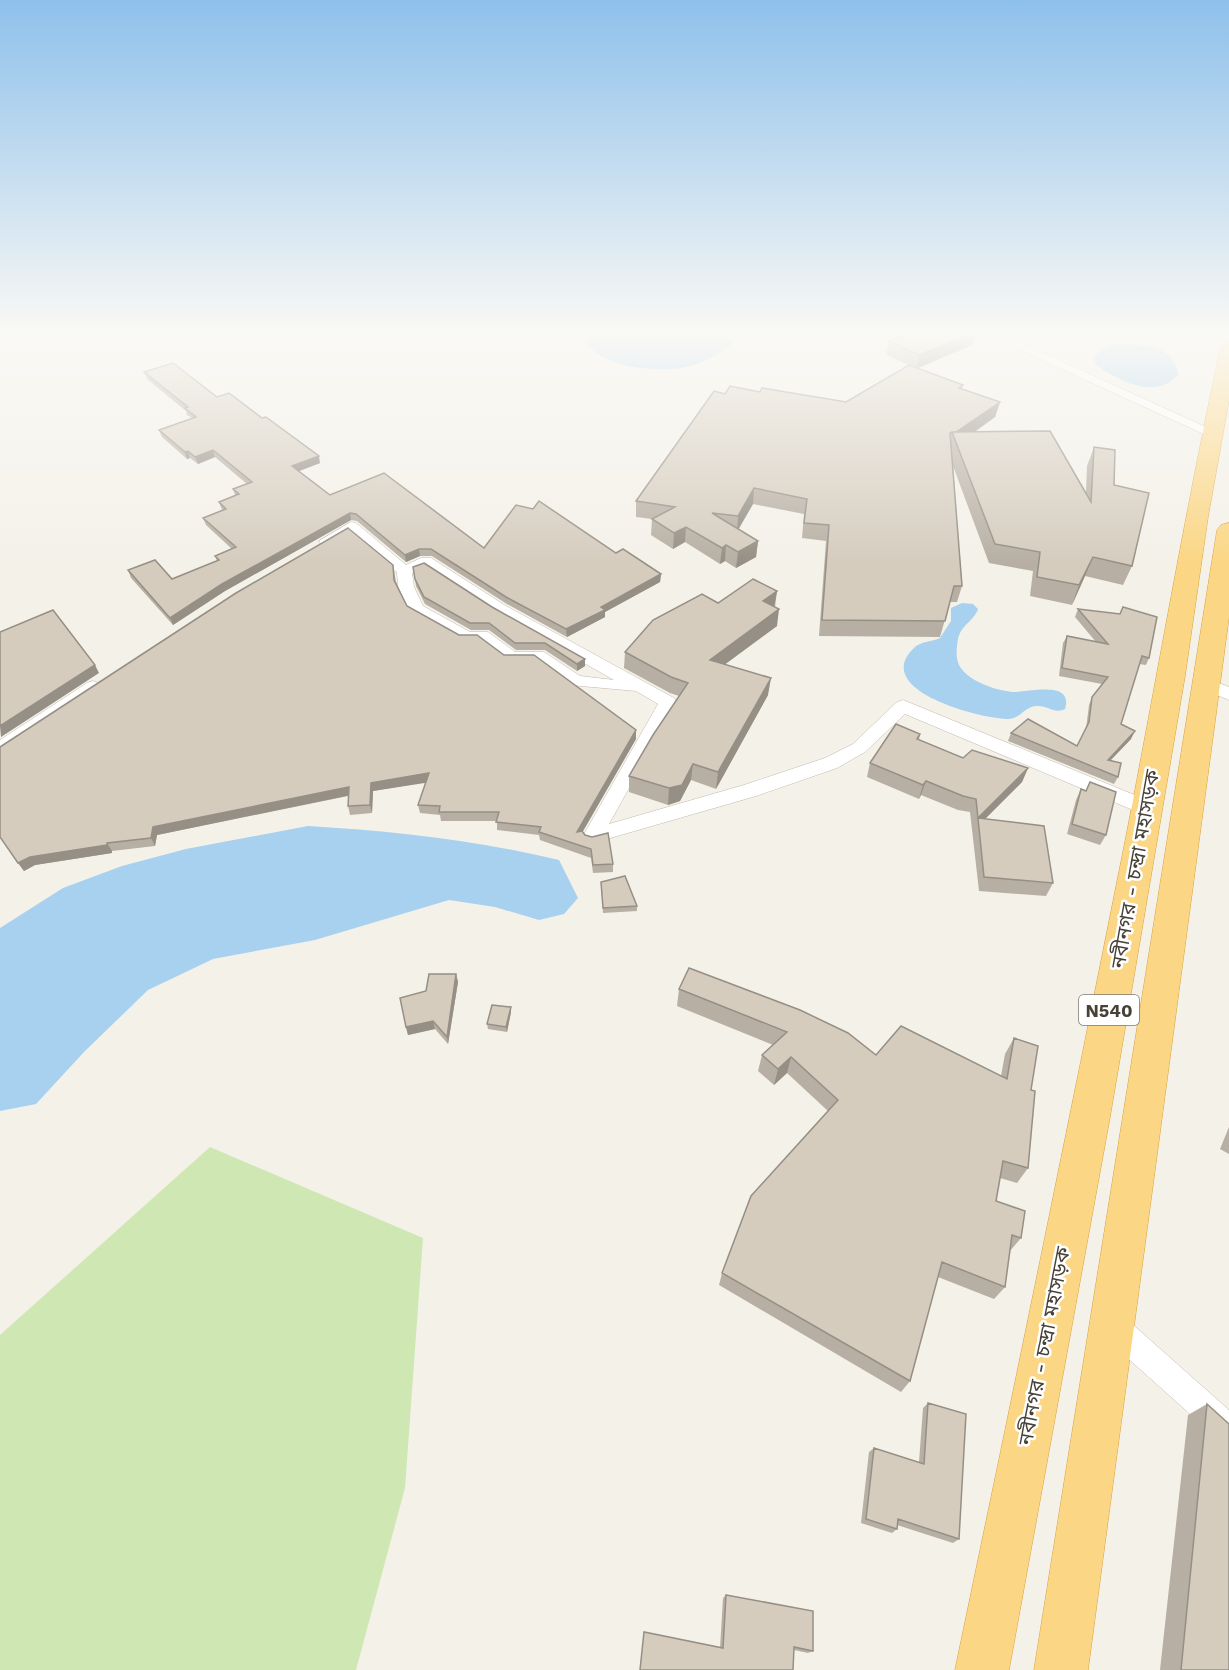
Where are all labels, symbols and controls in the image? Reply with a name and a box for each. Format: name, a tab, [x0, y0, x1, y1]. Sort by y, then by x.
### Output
street label: নবীনগর - চন্দ্রা মহাসড়ক	[1106, 767, 1164, 971]
road number: N540	[1079, 995, 1139, 1025]
street label: নবীনগর - চন্দ্রা মহাসড়ক	[1013, 1244, 1075, 1448]

